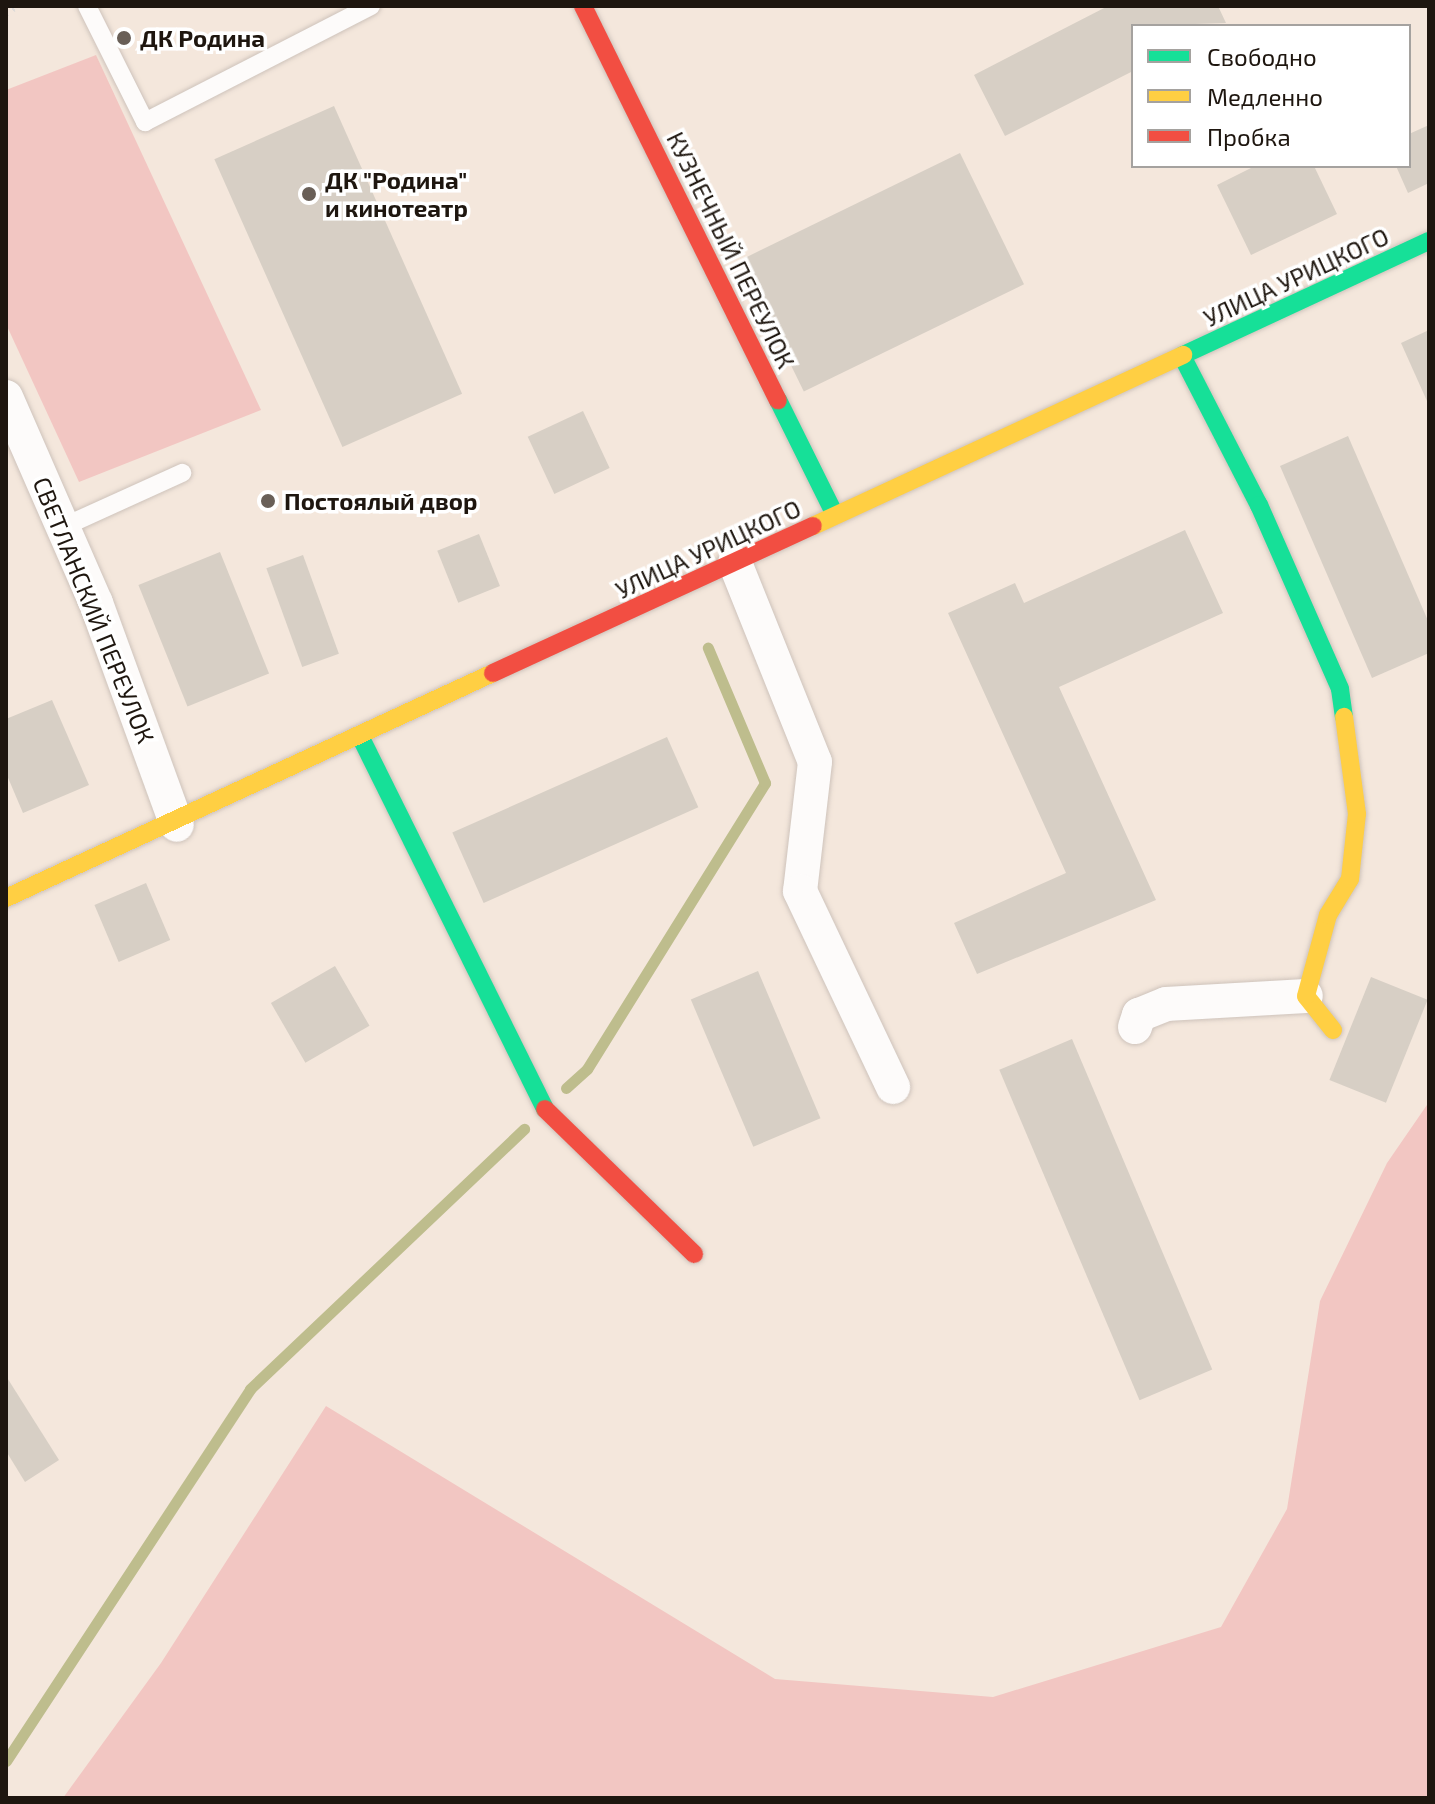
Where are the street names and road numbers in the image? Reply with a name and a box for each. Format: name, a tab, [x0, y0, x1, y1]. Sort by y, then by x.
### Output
street label: КУЗНЕЧНЫЙ ПЕРЕУЛОК	[661, 127, 801, 373]
street label: УЛИЦА УРИЦКОГО	[1199, 222, 1393, 332]
street label: СВЕТЛАНСКИЙ ПЕРЕУЛОК	[27, 473, 161, 747]
street label: УЛИЦА УРИЦКОГО	[611, 494, 805, 604]

